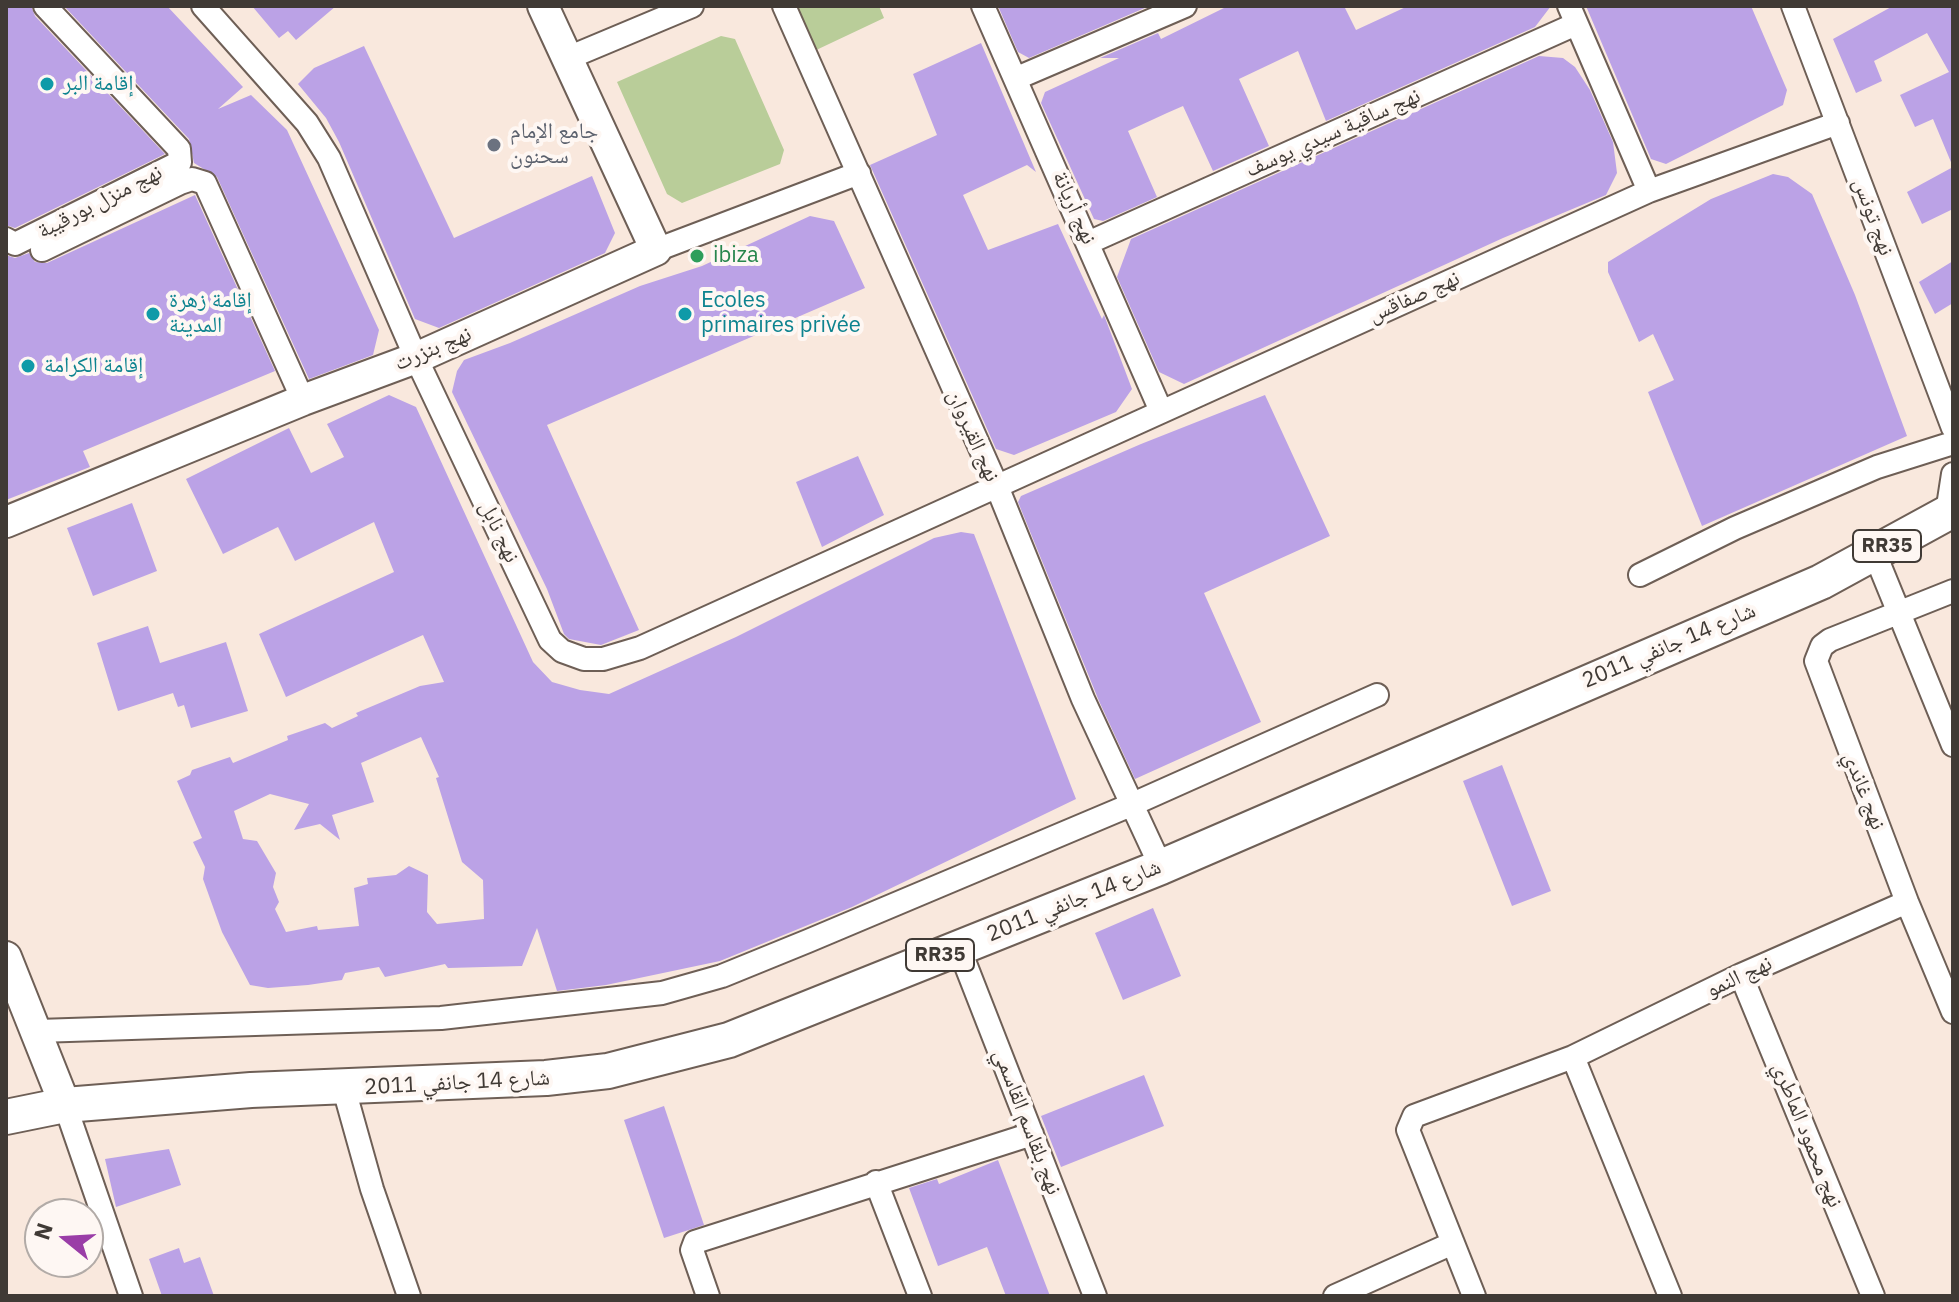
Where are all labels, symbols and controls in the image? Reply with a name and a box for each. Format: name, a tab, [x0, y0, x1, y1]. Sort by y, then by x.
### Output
place label: إقامة البر	[63, 71, 133, 97]
marker: إقامة البر	[38, 75, 56, 93]
street label: نهج ساقية سيدي يوسف	[1242, 83, 1424, 183]
place label: جامع الإمام سحنون	[510, 119, 598, 170]
marker: جامع الإمام سحنون	[485, 136, 503, 154]
street label: نهج منزل بورقيبة	[33, 159, 167, 245]
street label: نهج أريانة	[1046, 167, 1102, 249]
street label: نهج تونس	[1847, 175, 1899, 259]
place label: ibiza	[713, 243, 759, 269]
marker: ibiza	[688, 247, 706, 265]
street label: نهج صفاقس	[1364, 265, 1464, 329]
place label: إقامة زهرة المدينة	[169, 288, 252, 340]
place label: Ecoles primaires privée	[701, 288, 861, 340]
marker: إقامة زهرة المدينة	[144, 305, 162, 323]
marker: Ecoles primaires privée	[676, 305, 694, 323]
street label: نهج بنزرت	[391, 321, 475, 377]
place label: إقامة الكرامة	[44, 353, 143, 379]
marker: إقامة الكرامة	[19, 357, 37, 375]
street label: نهج القيروان	[941, 386, 1005, 486]
street label: نهج نابل	[473, 497, 525, 567]
road number: RR35	[1853, 530, 1921, 562]
street label: شارع 14 جانفي 2011	[1578, 598, 1760, 694]
street label: نهج غاندي	[1837, 748, 1891, 834]
street label: شارع 14 جانفي 2011	[983, 854, 1165, 948]
road number: RR35	[906, 939, 974, 971]
street label: نهج النمو	[1702, 950, 1776, 1004]
street label: نهج بلقاسم القاسمي	[987, 1046, 1067, 1198]
street label: نهج محمود الماطري	[1766, 1059, 1848, 1211]
street label: شارع 14 جانفي 2011	[364, 1065, 550, 1101]
north arrow	[24, 1198, 104, 1278]
text: N	[26, 1219, 59, 1243]

